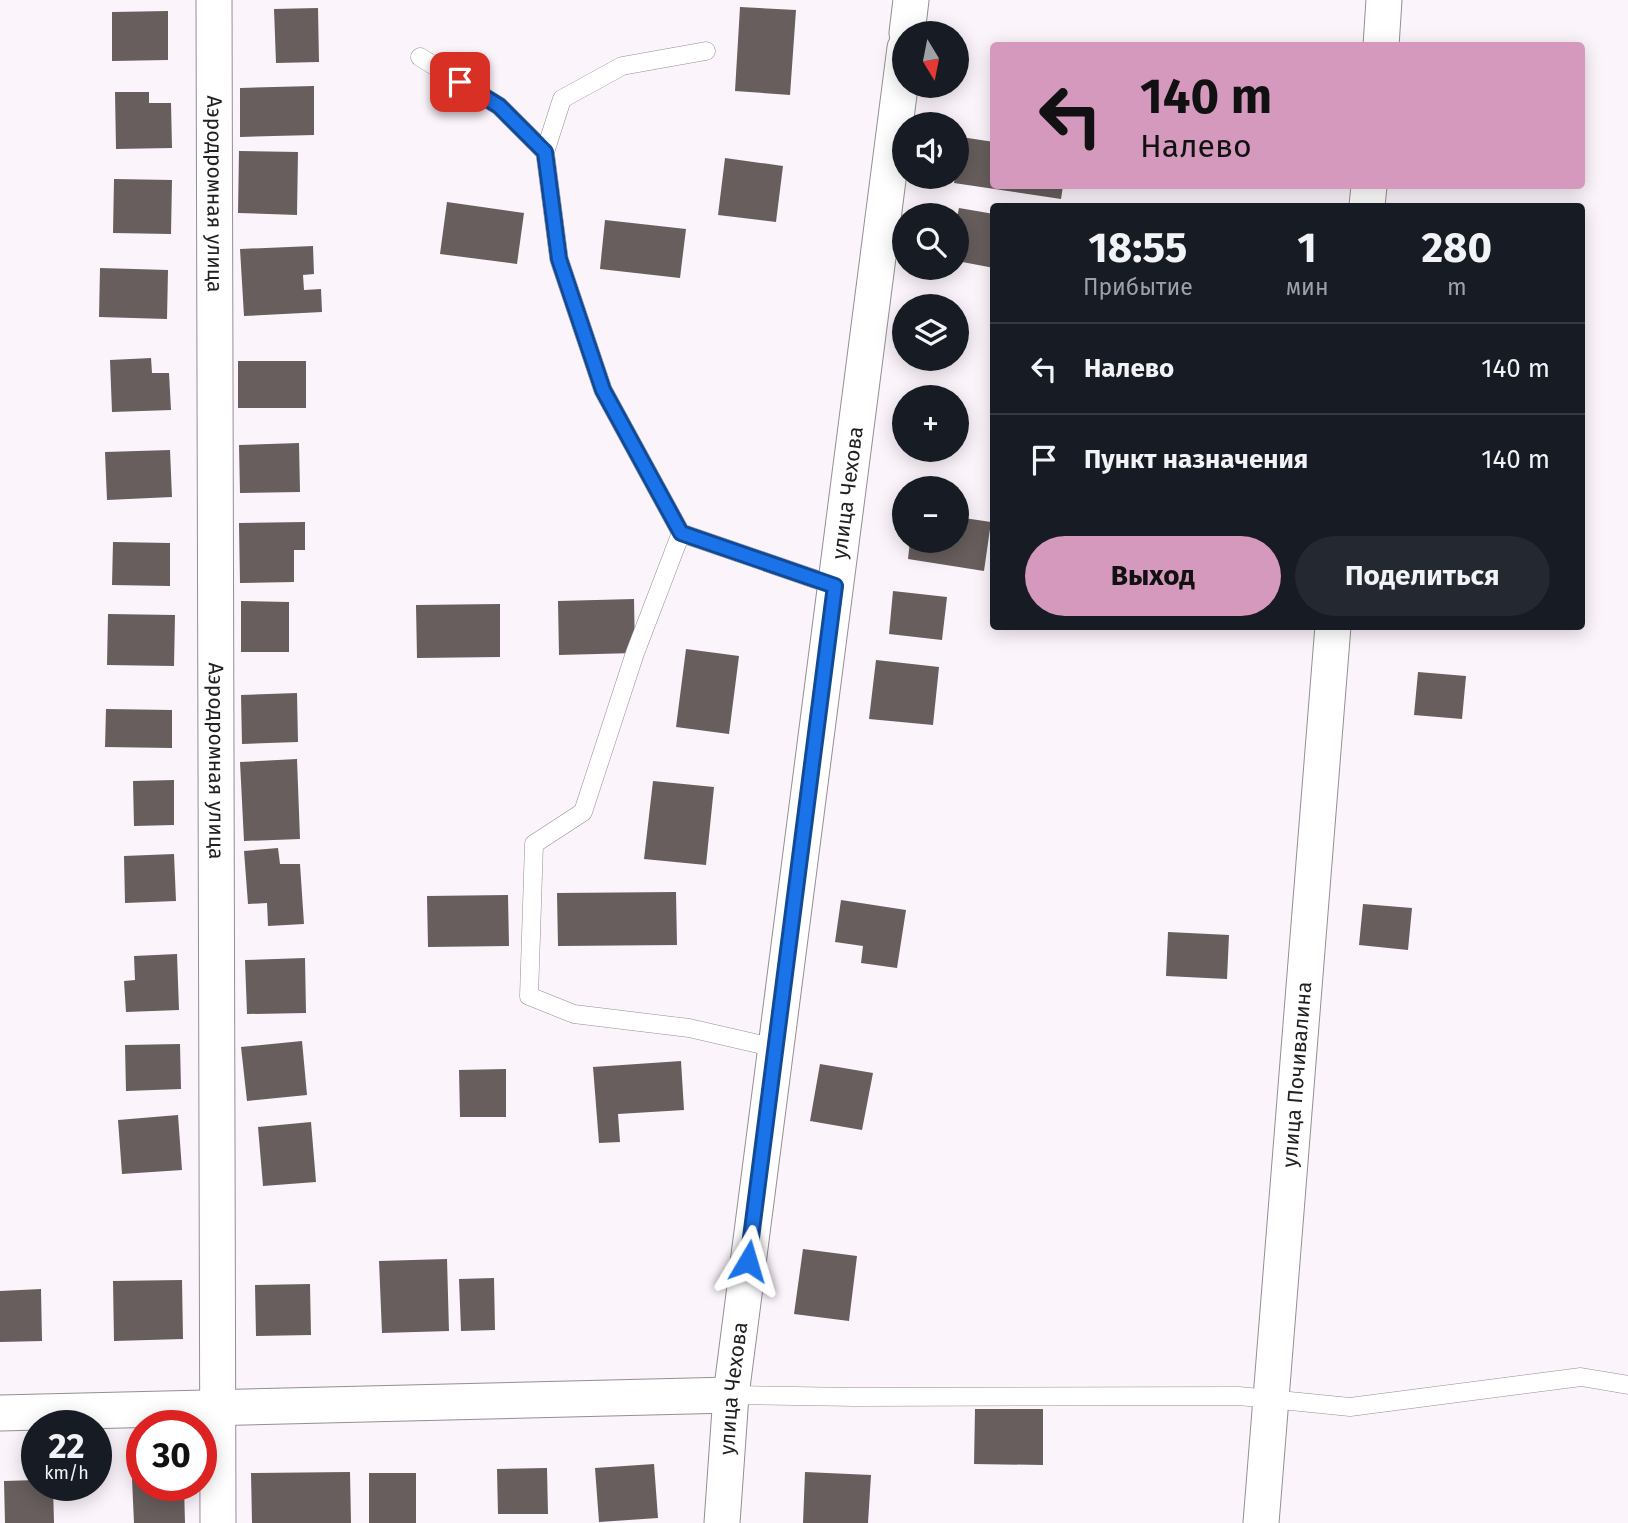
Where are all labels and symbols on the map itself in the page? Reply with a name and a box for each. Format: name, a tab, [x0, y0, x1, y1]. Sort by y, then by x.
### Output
north arrow	[892, 21, 970, 98]
pin	[430, 52, 490, 112]
street label: Аэродромная улица	[201, 95, 228, 293]
street label: улица Чехова	[826, 425, 869, 561]
street label: Аэродромная улица	[203, 662, 229, 859]
street label: улица Почивалина	[1277, 980, 1317, 1168]
position arrow	[711, 1224, 785, 1298]
street label: улица Чехова	[714, 1320, 753, 1456]
speed limit sign: 30	[126, 1410, 217, 1501]

